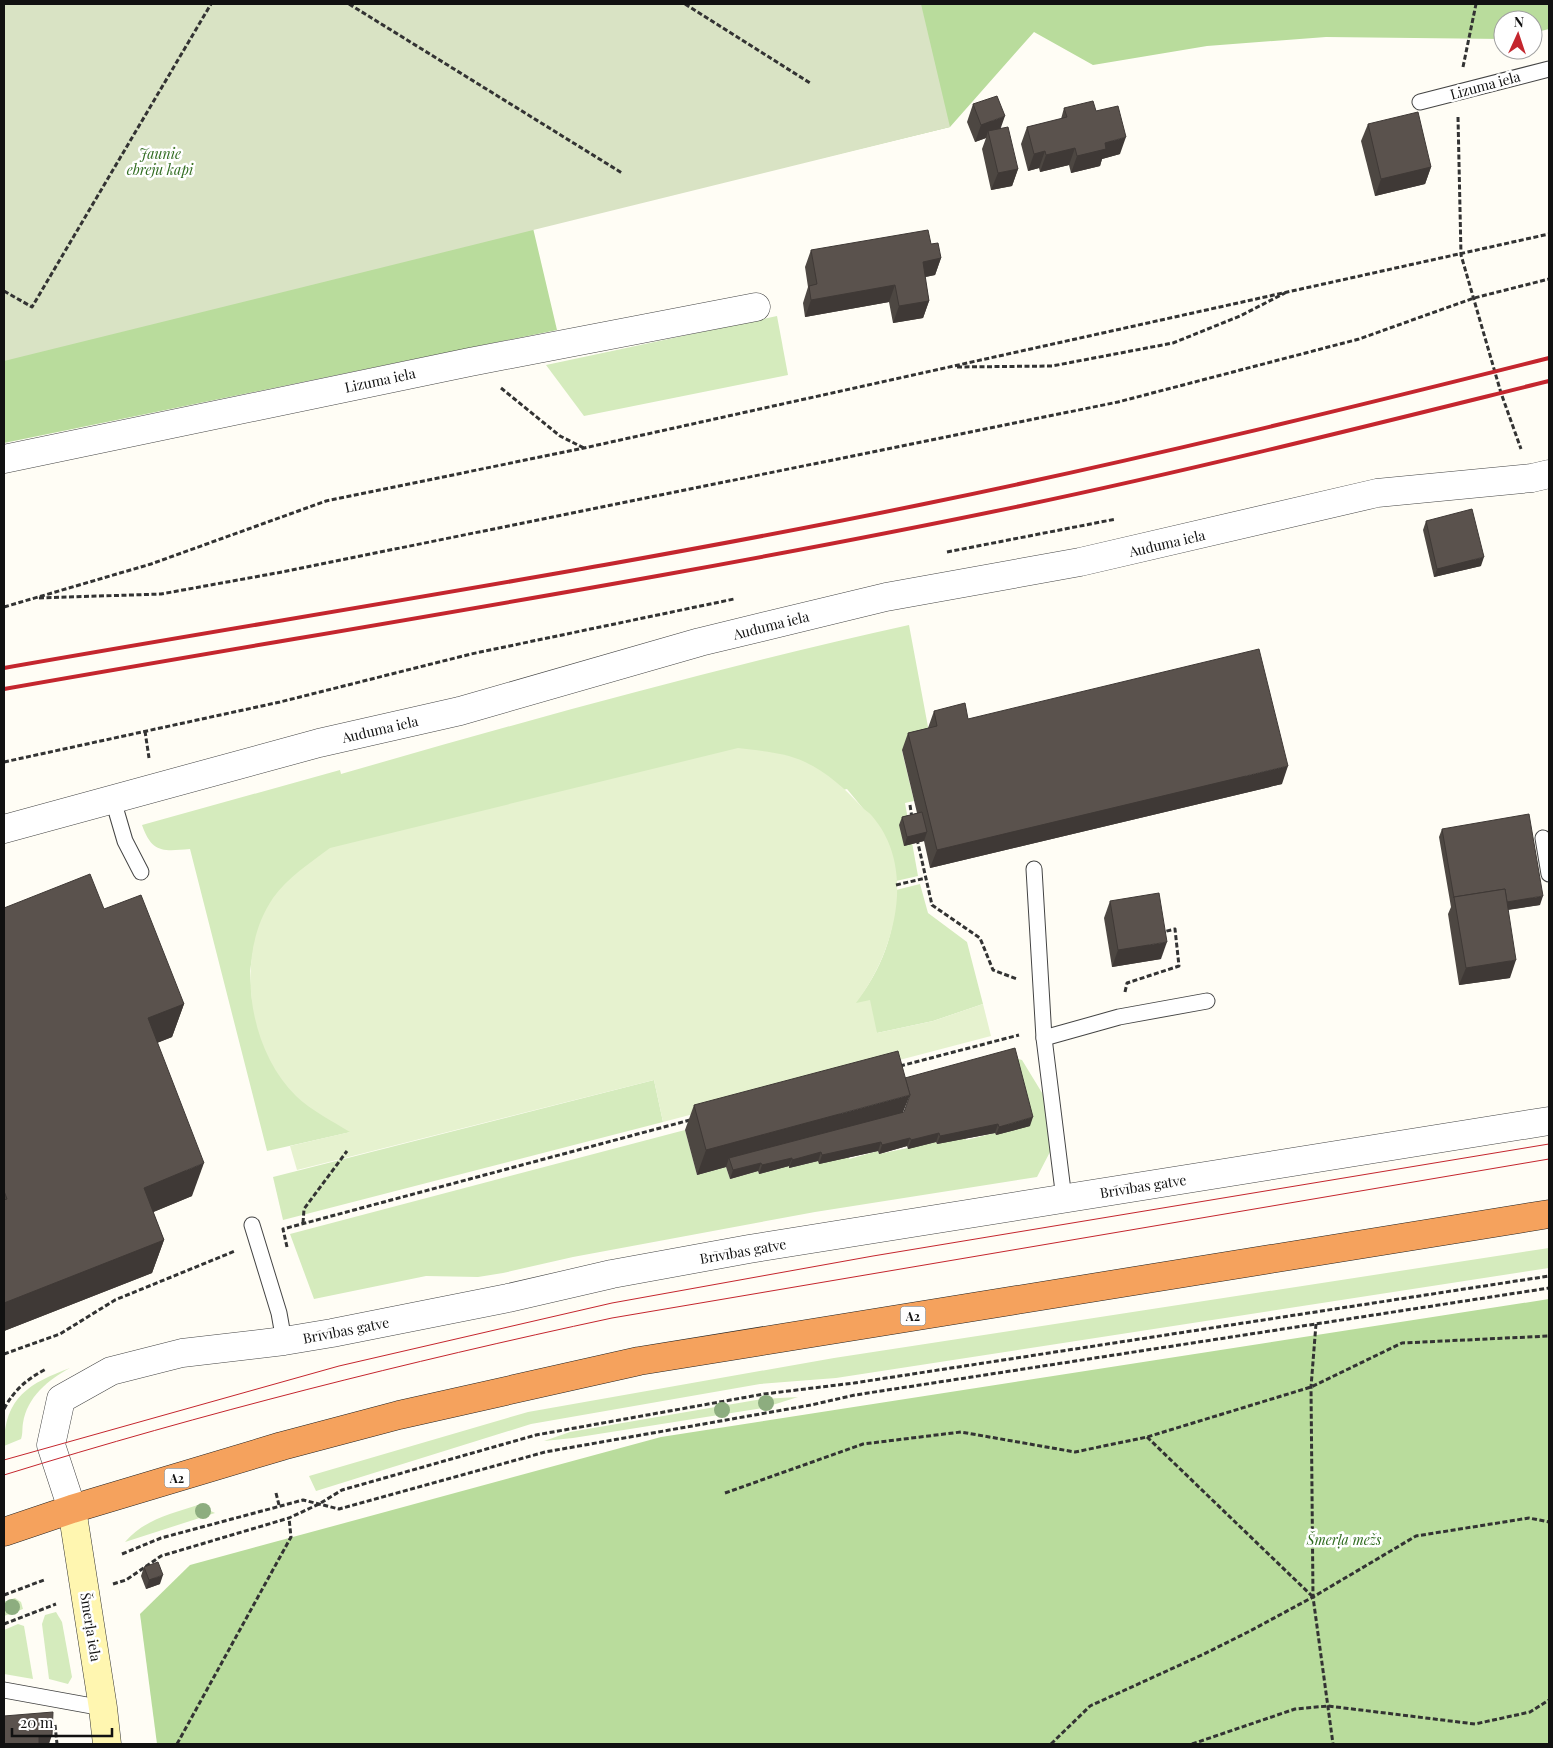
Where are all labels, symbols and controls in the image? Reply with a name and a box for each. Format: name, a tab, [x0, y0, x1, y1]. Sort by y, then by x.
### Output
north arrow	[1493, 10, 1543, 60]
text: N	[1513, 12, 1524, 31]
street label: Lizuma iela	[1448, 66, 1522, 103]
park label: Jaunie ebreju kapi	[127, 144, 194, 179]
street label: Lizuma iela	[343, 363, 417, 397]
street label: Auduma iela	[1126, 525, 1207, 561]
street label: Auduma iela	[730, 606, 811, 644]
street label: Auduma iela	[339, 711, 420, 747]
street label: Brīvības gatve	[1098, 1170, 1188, 1202]
street label: Brīvības gatve	[698, 1234, 788, 1268]
road number: A2	[900, 1306, 926, 1325]
street label: Brīvības gatve	[301, 1312, 391, 1348]
road number: A2	[164, 1469, 190, 1488]
park label: Šmerļa mežs	[1306, 1530, 1382, 1549]
street label: Šmerļa iela	[76, 1591, 106, 1663]
scale bar	[12, 1706, 112, 1738]
text: 20 m	[20, 1712, 54, 1732]

